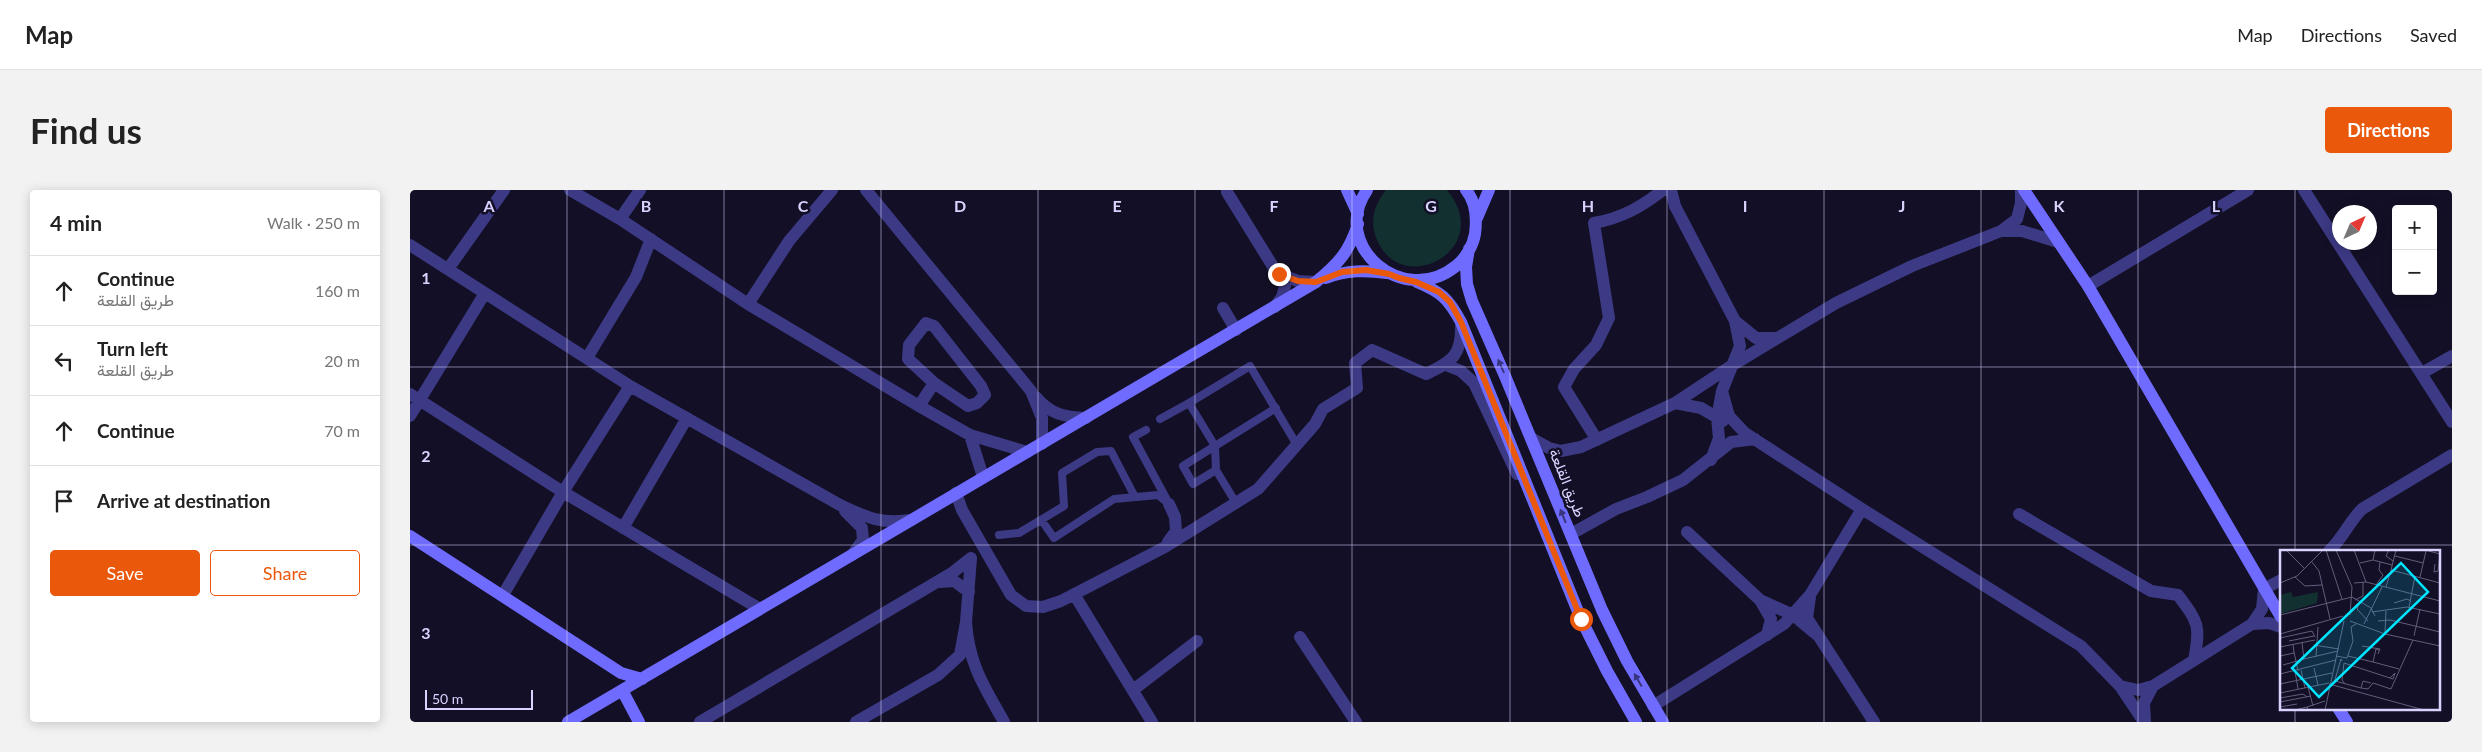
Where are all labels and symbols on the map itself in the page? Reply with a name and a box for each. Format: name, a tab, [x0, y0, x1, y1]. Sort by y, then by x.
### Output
text: A	[482, 196, 495, 215]
text: B	[641, 196, 651, 215]
text: C	[798, 196, 809, 215]
text: D	[954, 196, 966, 215]
text: E	[1112, 196, 1122, 215]
text: F	[1269, 196, 1279, 215]
text: G	[1425, 196, 1437, 215]
text: H	[1582, 196, 1594, 215]
text: I	[1743, 196, 1747, 215]
text: J	[1899, 196, 1905, 215]
text: K	[2054, 196, 2066, 215]
text: L	[2212, 196, 2221, 215]
north arrow	[2332, 205, 2377, 250]
route end	[1268, 263, 1291, 286]
text: 1	[421, 268, 431, 287]
one-way arrow	[1497, 359, 1505, 373]
text: 2	[421, 446, 431, 465]
street label: طريق القلعة	[1544, 446, 1590, 520]
one-way arrow	[1559, 509, 1567, 524]
inset map	[2280, 550, 2440, 710]
route start	[1570, 608, 1593, 631]
text: 3	[421, 623, 431, 642]
one-way arrow	[1633, 673, 1642, 687]
scale bar	[425, 687, 532, 710]

